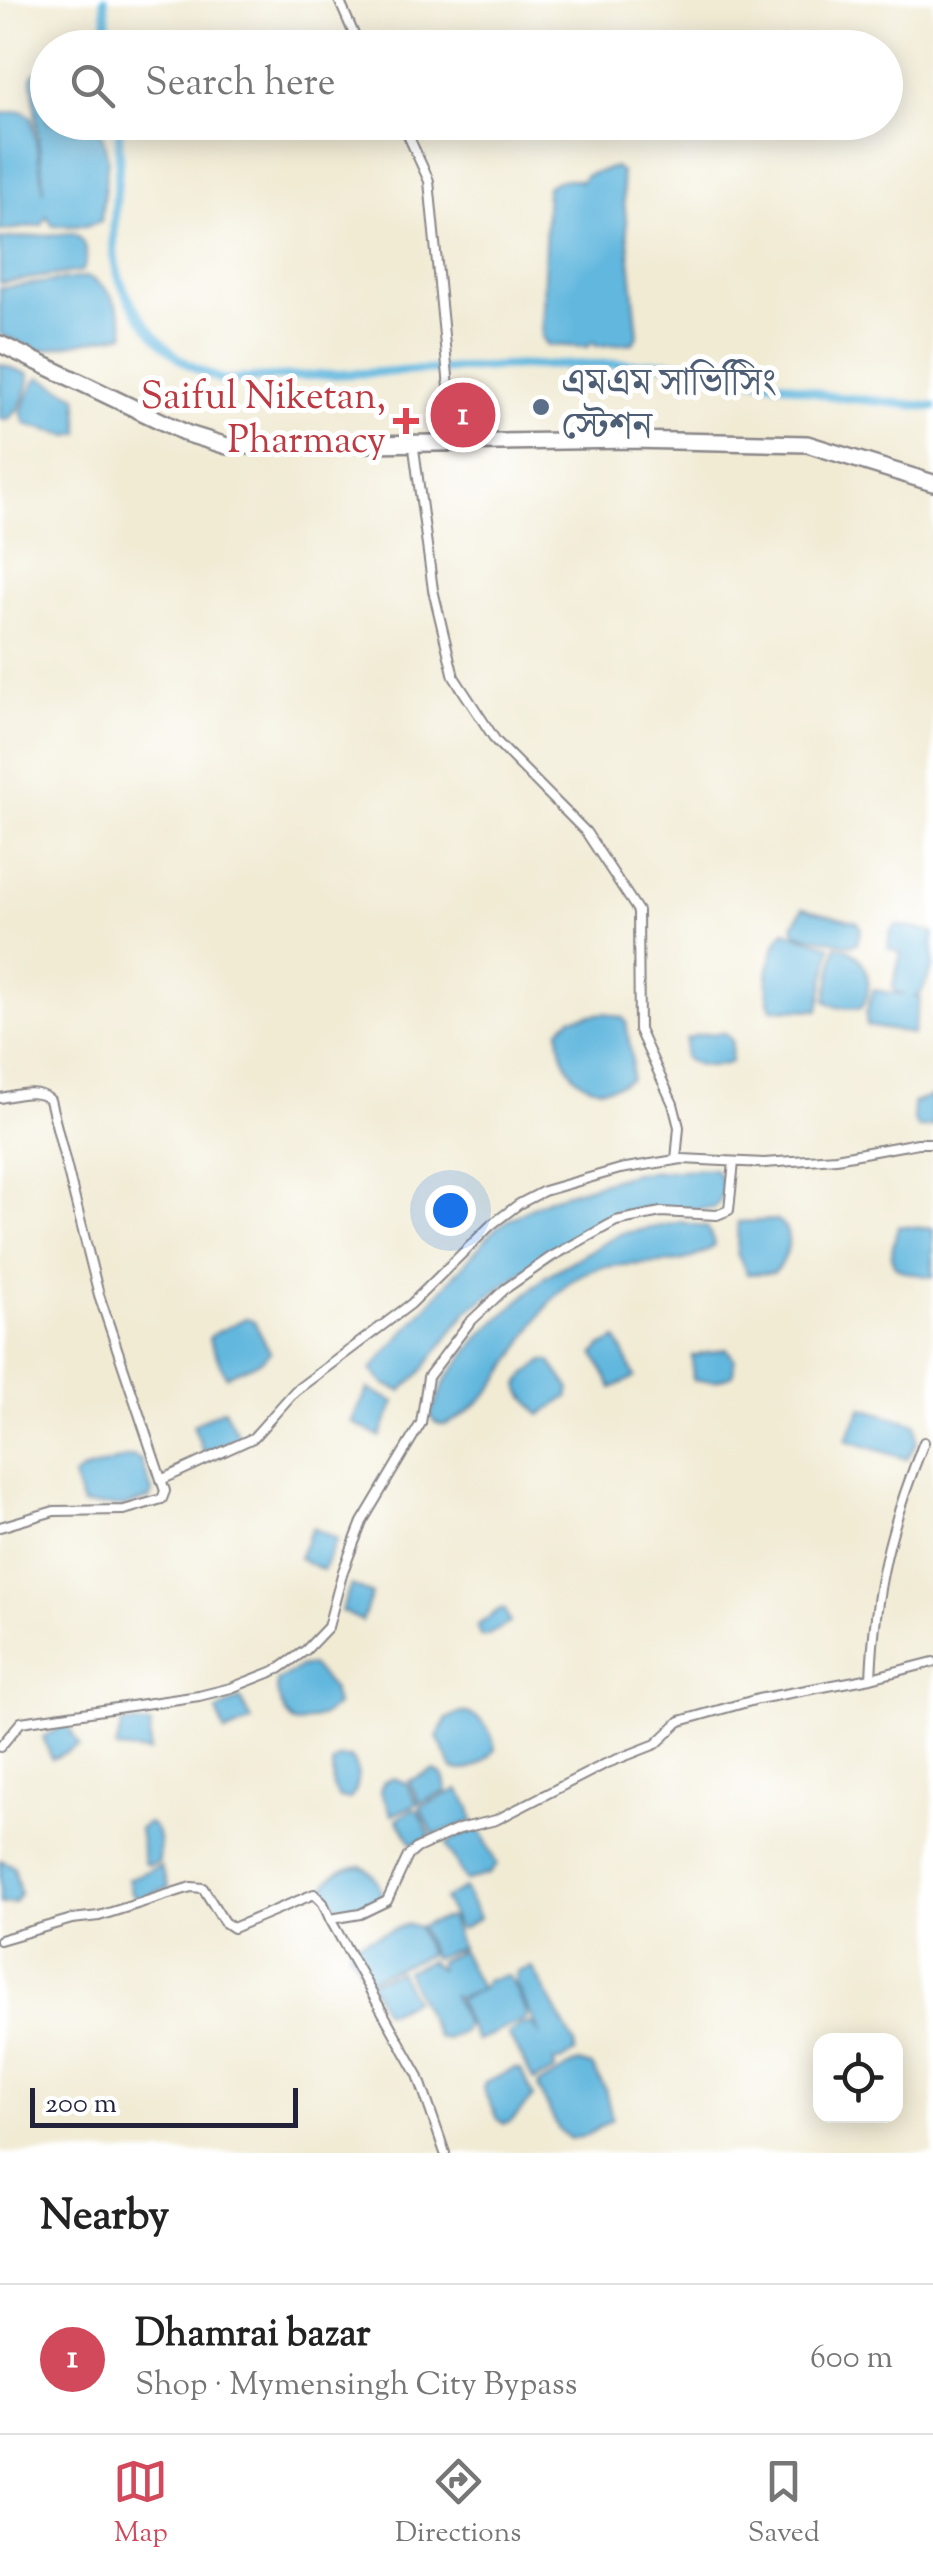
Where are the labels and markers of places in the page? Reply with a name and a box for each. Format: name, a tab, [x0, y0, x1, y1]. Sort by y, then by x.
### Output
place label: এমএম সাভ‌িসি‌িং স্ট‌েশন	[561, 358, 777, 456]
place label: Saiful Niketan, Pharmacy	[140, 372, 386, 470]
pin: 1	[430, 378, 496, 452]
marker: এমএম সাভ‌িসি‌িং স্ট‌েশন	[530, 396, 552, 418]
marker: Saiful Niketan, Pharmacy	[395, 410, 417, 432]

